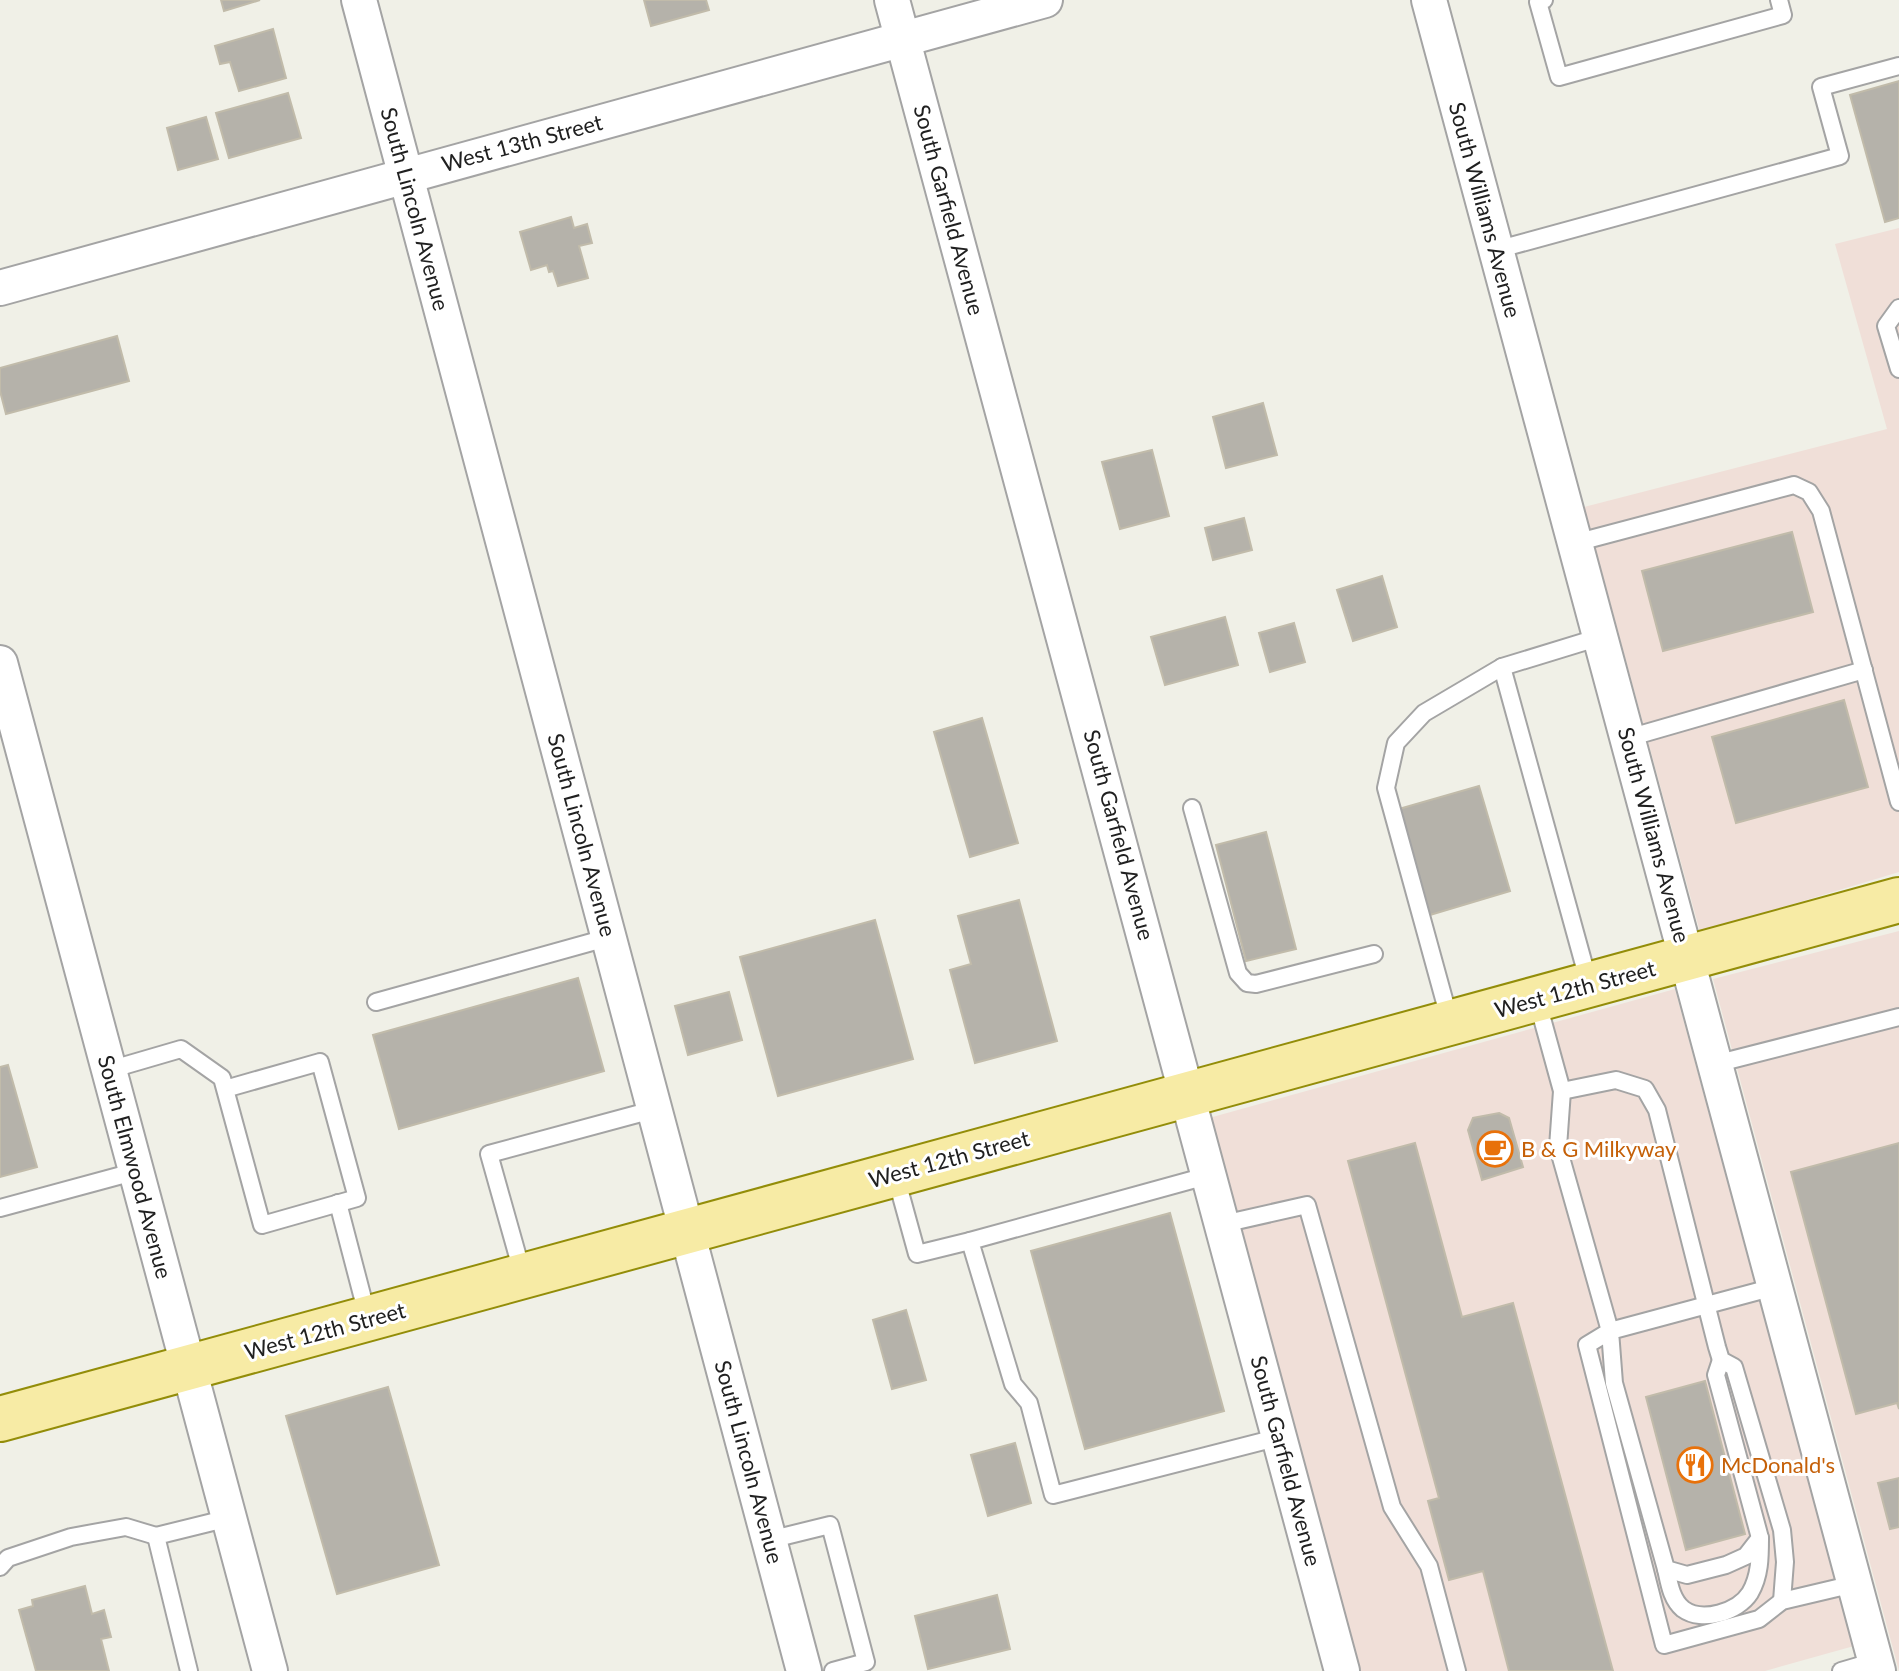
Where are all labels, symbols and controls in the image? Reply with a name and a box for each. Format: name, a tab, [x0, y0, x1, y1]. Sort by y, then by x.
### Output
street label: South Williams Avenue	[1444, 99, 1527, 321]
street label: South Garfield Avenue	[908, 102, 991, 318]
street label: South Lincoln Avenue	[375, 104, 456, 313]
street label: West 13th Street	[438, 108, 605, 177]
street label: South Williams Avenue	[1613, 724, 1696, 946]
street label: South Garfield Avenue	[1078, 727, 1161, 943]
street label: South Lincoln Avenue	[542, 730, 623, 939]
street label: West 12th Street	[1491, 954, 1658, 1023]
street label: South Elmwood Avenue	[93, 1052, 178, 1282]
street label: West 12th Street	[865, 1124, 1032, 1193]
cafe icon: B & G Milkyway	[1476, 1130, 1514, 1168]
place label: B & G Milkyway	[1521, 1135, 1677, 1162]
street label: West 12th Street	[241, 1296, 408, 1365]
street label: South Garfield Avenue	[1245, 1353, 1328, 1569]
street label: South Lincoln Avenue	[709, 1357, 790, 1566]
restaurant icon: McDonald's	[1676, 1446, 1714, 1484]
place label: McDonald's	[1721, 1451, 1835, 1478]

